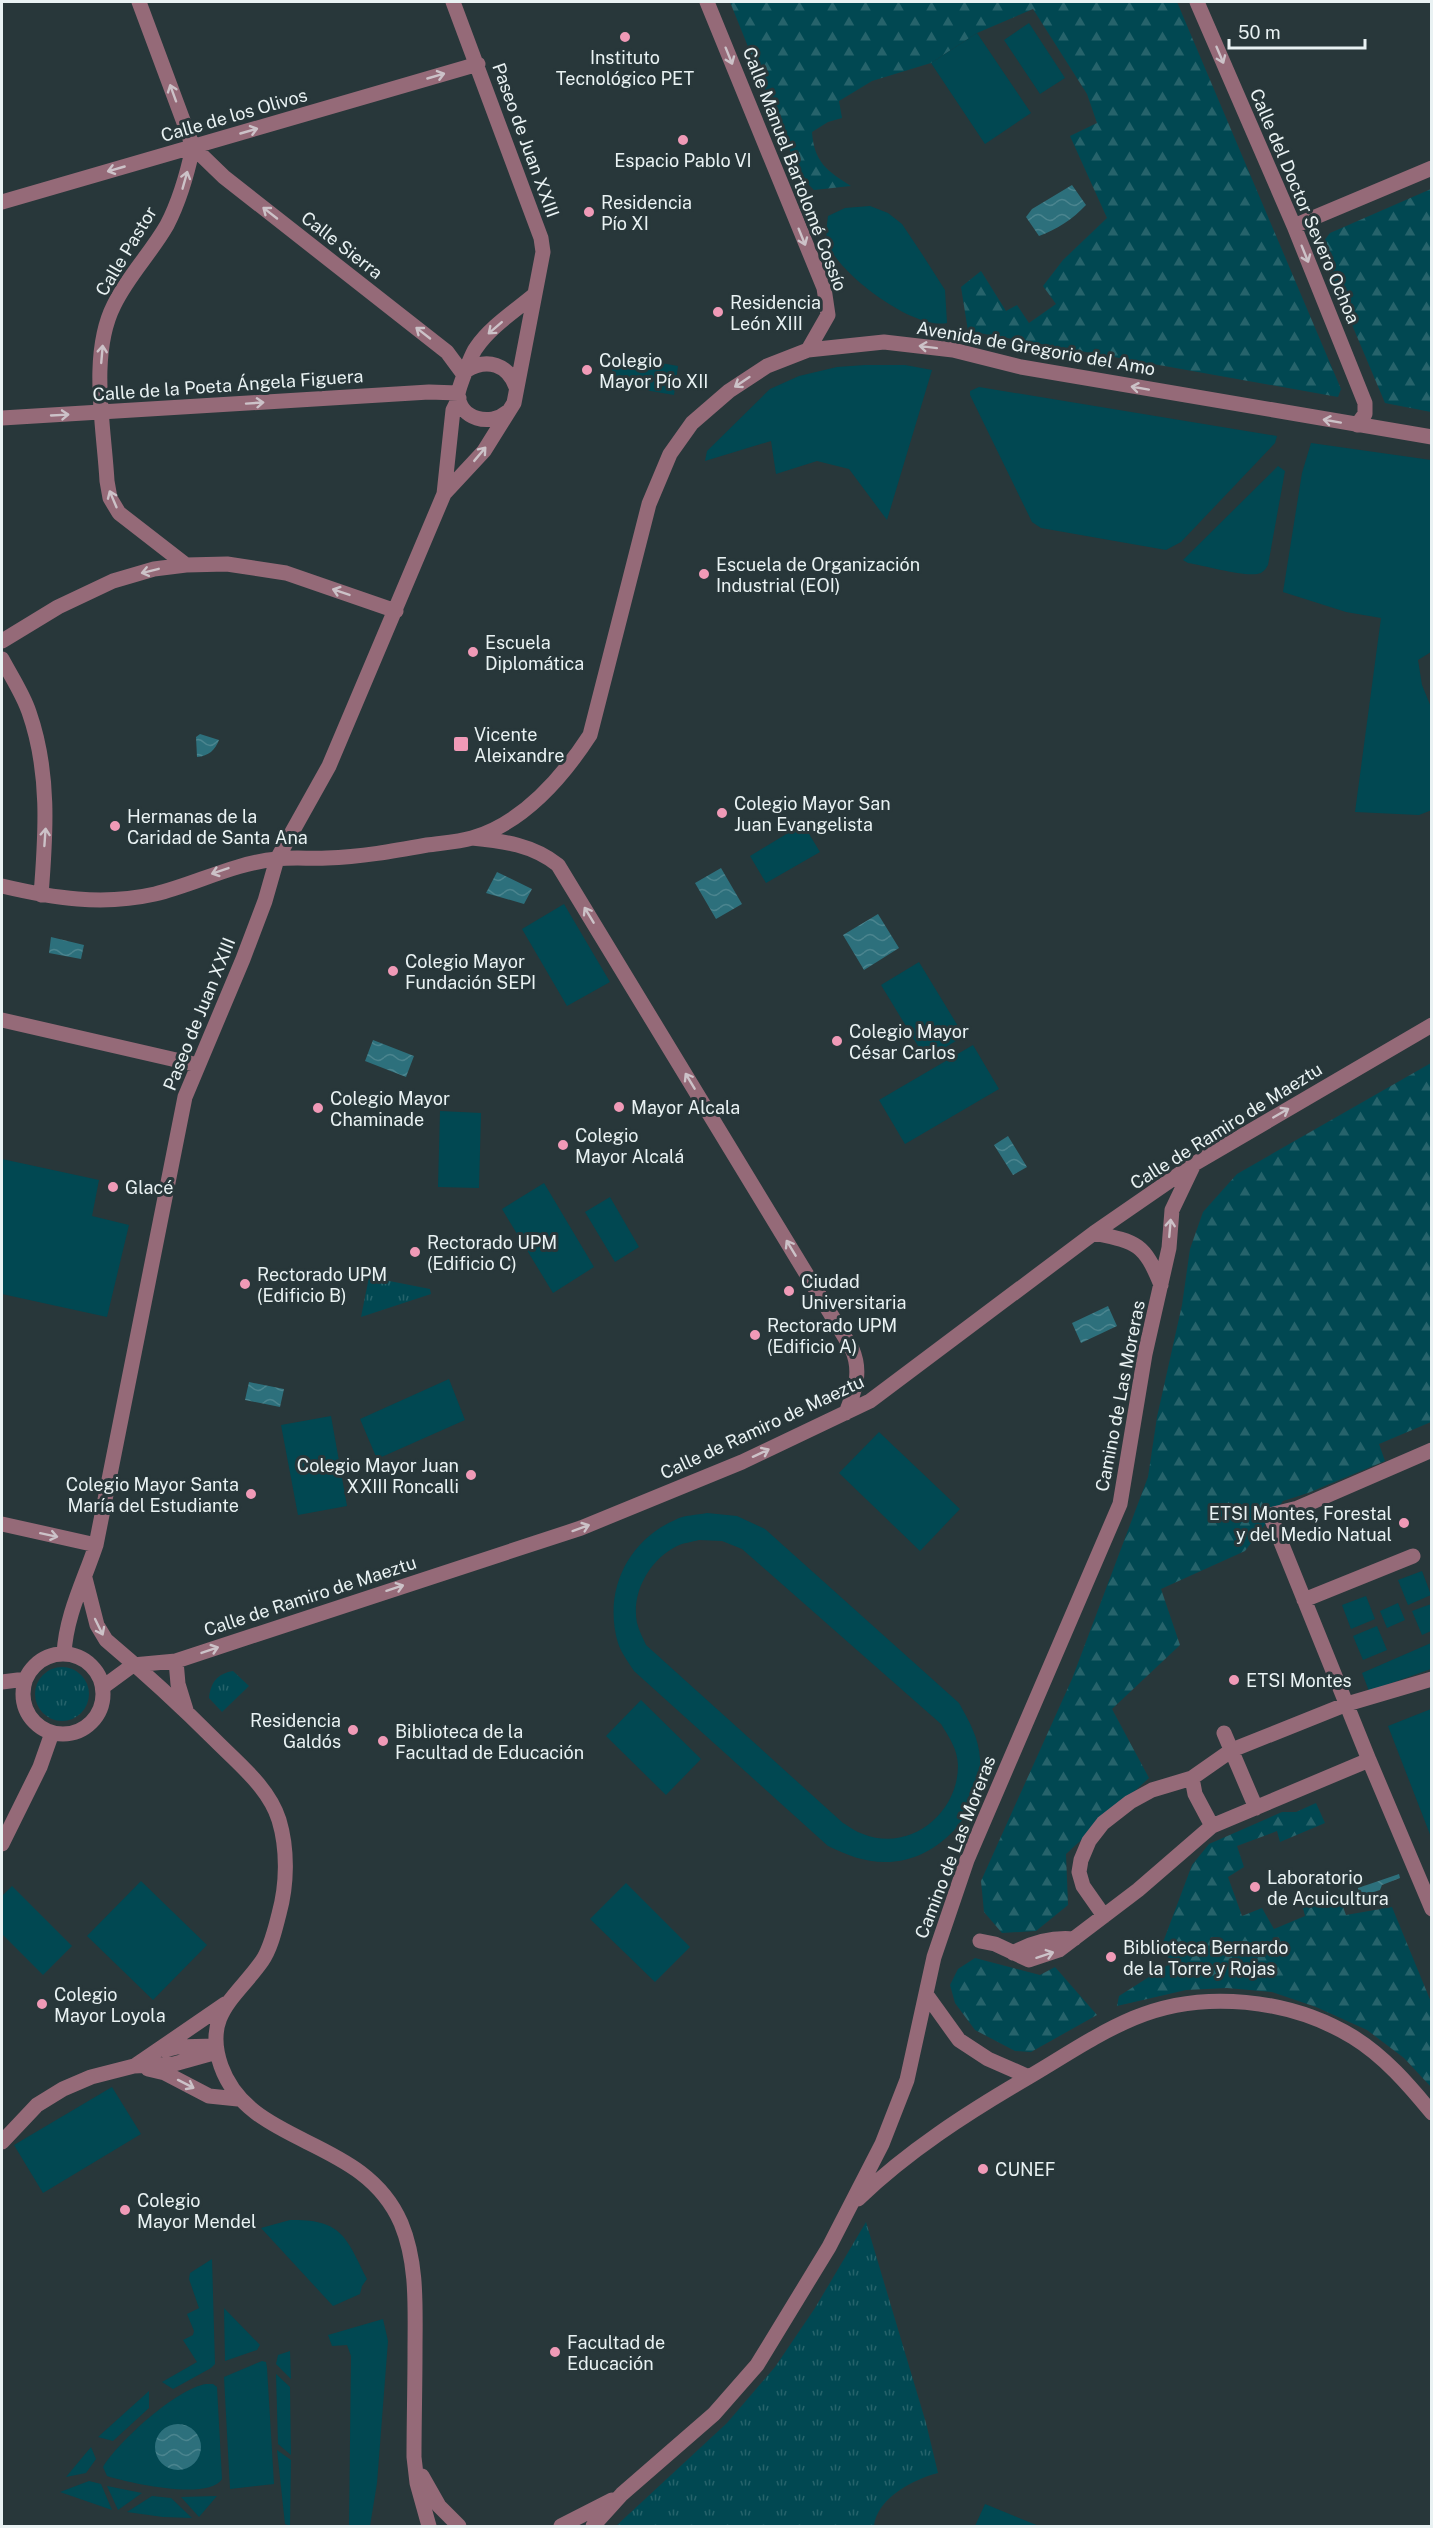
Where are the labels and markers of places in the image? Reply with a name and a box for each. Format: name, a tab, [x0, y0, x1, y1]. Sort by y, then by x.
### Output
marker: Instituto Tecnológico PET	[618, 30, 632, 44]
place label: Instituto Tecnológico PET	[556, 47, 695, 89]
marker: Espacio Pablo VI	[676, 133, 690, 147]
place label: Espacio Pablo VI	[614, 150, 752, 171]
place label: Residencia Pío XI	[601, 192, 692, 234]
marker: Residencia Pío XI	[582, 205, 596, 219]
place label: Residencia León XIII	[730, 292, 821, 334]
marker: Residencia León XIII	[711, 305, 725, 319]
place label: Colegio Mayor Pío XII	[599, 350, 708, 392]
marker: Colegio Mayor Pío XII	[580, 363, 594, 377]
place label: Escuela de Organización Industrial (EOI)	[716, 554, 920, 596]
marker: Escuela de Organización Industrial (EOI)	[697, 567, 711, 581]
place label: Escuela Diplomática	[485, 632, 584, 674]
marker: Escuela Diplomática	[466, 645, 480, 659]
place label: Vicente Aleixandre	[474, 724, 565, 766]
marker: Vicente Aleixandre	[452, 735, 470, 753]
place label: Colegio Mayor San Juan Evangelista	[734, 793, 891, 835]
place label: Hermanas de la Caridad de Santa Ana	[127, 806, 308, 848]
marker: Colegio Mayor San Juan Evangelista	[715, 806, 729, 820]
marker: Hermanas de la Caridad de Santa Ana	[108, 819, 122, 833]
place label: Colegio Mayor Fundación SEPI	[405, 951, 536, 993]
marker: Colegio Mayor Fundación SEPI	[386, 964, 400, 978]
place label: Colegio Mayor César Carlos	[849, 1021, 969, 1063]
marker: Colegio Mayor César Carlos	[830, 1034, 844, 1048]
place label: Colegio Mayor Chaminade	[330, 1088, 450, 1130]
place label: Mayor Alcala	[631, 1097, 740, 1118]
marker: Mayor Alcala	[612, 1100, 626, 1114]
marker: Colegio Mayor Chaminade	[311, 1101, 325, 1115]
place label: Colegio Mayor Alcalá	[575, 1125, 684, 1167]
marker: Colegio Mayor Alcalá	[556, 1138, 570, 1152]
place label: Glacé	[125, 1177, 173, 1198]
marker: Glacé	[106, 1180, 120, 1194]
place label: Rectorado UPM (Edificio C)	[427, 1232, 557, 1274]
marker: Rectorado UPM (Edificio C)	[408, 1245, 422, 1259]
place label: Rectorado UPM (Edificio B)	[257, 1264, 387, 1306]
place label: Ciudad Universitaria	[801, 1271, 906, 1313]
marker: Rectorado UPM (Edificio B)	[238, 1277, 252, 1291]
marker: Ciudad Universitaria	[782, 1284, 796, 1298]
place label: Rectorado UPM (Edificio A)	[767, 1315, 897, 1357]
marker: Rectorado UPM (Edificio A)	[748, 1328, 762, 1342]
place label: Colegio Mayor Juan XXIII Roncalli	[297, 1455, 459, 1497]
marker: Colegio Mayor Juan XXIII Roncalli	[464, 1468, 478, 1482]
place label: Colegio Mayor Santa María del Estudiante	[66, 1474, 239, 1516]
marker: Colegio Mayor Santa María del Estudiante	[244, 1487, 258, 1501]
place label: ETSI Montes, Forestal y del Medio Natual	[1209, 1503, 1392, 1545]
marker: ETSI Montes, Forestal y del Medio Natual	[1397, 1516, 1411, 1530]
place label: ETSI Montes	[1246, 1670, 1352, 1691]
marker: ETSI Montes	[1227, 1673, 1241, 1687]
place label: Residencia Galdós	[250, 1710, 341, 1752]
place label: Biblioteca de la Facultad de Educación	[395, 1721, 584, 1763]
marker: Residencia Galdós	[346, 1723, 360, 1737]
marker: Biblioteca de la Facultad de Educación	[376, 1734, 390, 1748]
place label: Laboratorio de Acuicultura	[1267, 1867, 1389, 1909]
marker: Laboratorio de Acuicultura	[1248, 1880, 1262, 1894]
place label: Biblioteca Bernardo de la Torre y Rojas	[1123, 1937, 1288, 1979]
marker: Biblioteca Bernardo de la Torre y Rojas	[1104, 1950, 1118, 1964]
place label: Colegio Mayor Loyola	[54, 1984, 166, 2026]
marker: Colegio Mayor Loyola	[35, 1997, 49, 2011]
place label: CUNEF	[995, 2159, 1056, 2180]
marker: CUNEF	[976, 2162, 990, 2176]
place label: Colegio Mayor Mendel	[137, 2190, 256, 2232]
marker: Colegio Mayor Mendel	[118, 2203, 132, 2217]
place label: Facultad de Educación	[567, 2332, 665, 2374]
marker: Facultad de Educación	[548, 2345, 562, 2359]

